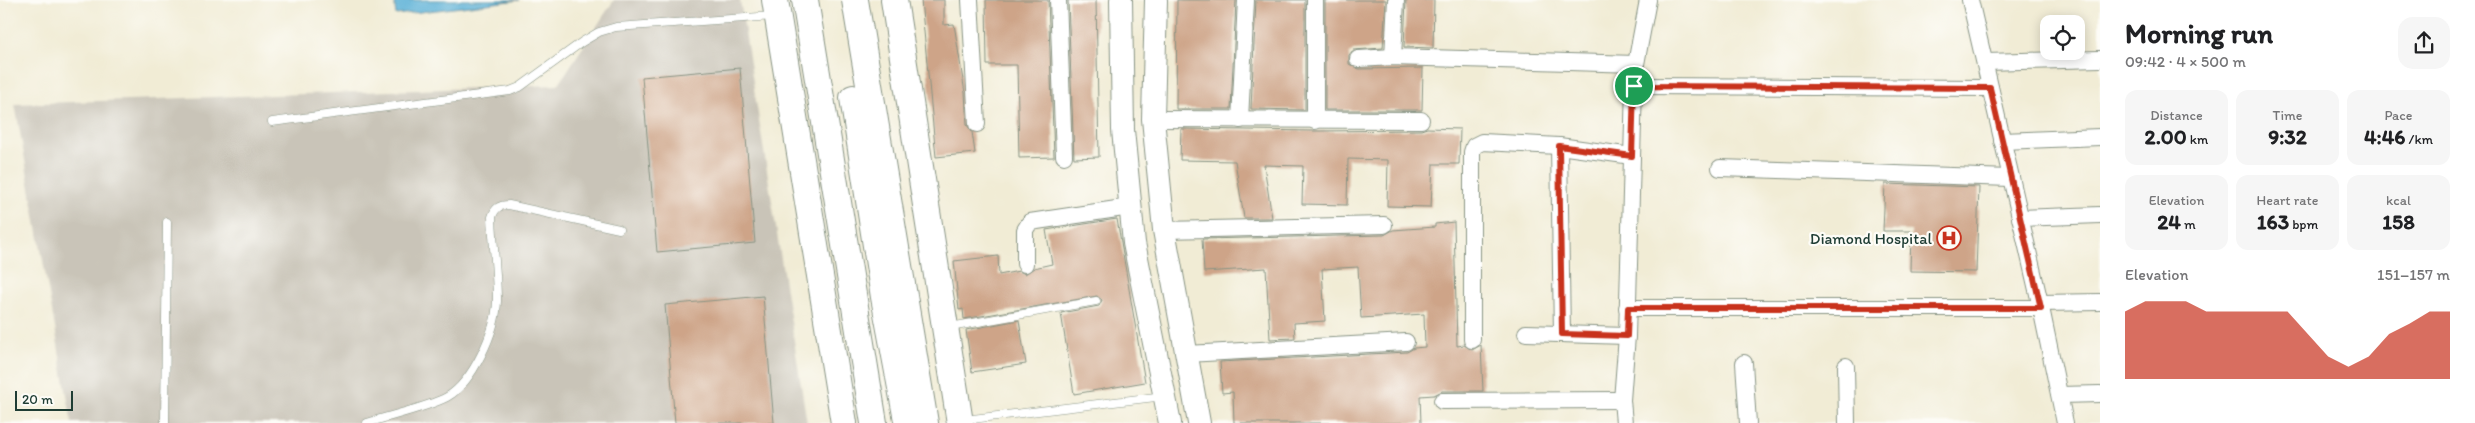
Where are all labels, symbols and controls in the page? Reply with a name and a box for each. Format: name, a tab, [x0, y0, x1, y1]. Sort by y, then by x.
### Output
map controls	[2040, 15, 2085, 60]
button: locate	[2040, 15, 2085, 60]
text: Morning run	[2125, 16, 2273, 50]
button: share	[2398, 17, 2450, 69]
text: 09:42 · 4 × 500 m	[2125, 52, 2246, 71]
pin	[1613, 65, 1655, 107]
icon: arrive	[1620, 72, 1648, 100]
text: Distance	[2150, 107, 2203, 124]
text: Time	[2273, 107, 2302, 124]
text: Pace	[2384, 107, 2413, 124]
text: 2.00	[2145, 124, 2187, 149]
text: 9:32	[2268, 124, 2307, 149]
text: 4:46	[2364, 124, 2405, 149]
text: km	[2187, 131, 2208, 148]
text: /km	[2405, 131, 2433, 148]
text: Elevation	[2149, 192, 2204, 209]
text: Heart rate	[2257, 192, 2318, 209]
text: kcal	[2386, 192, 2411, 209]
text: 24	[2157, 209, 2181, 234]
text: 163	[2257, 209, 2289, 234]
text: 158	[2382, 209, 2415, 234]
text: m	[2181, 216, 2196, 233]
text: bpm	[2289, 216, 2318, 233]
hospital icon: Diamond Hospital	[1936, 225, 1962, 251]
place label: Diamond Hospital	[1810, 229, 1932, 248]
text: Elevation	[2125, 265, 2189, 284]
text: 151–157 m	[2377, 265, 2450, 284]
scale bar	[15, 388, 72, 411]
text: 20 m	[22, 391, 53, 408]

